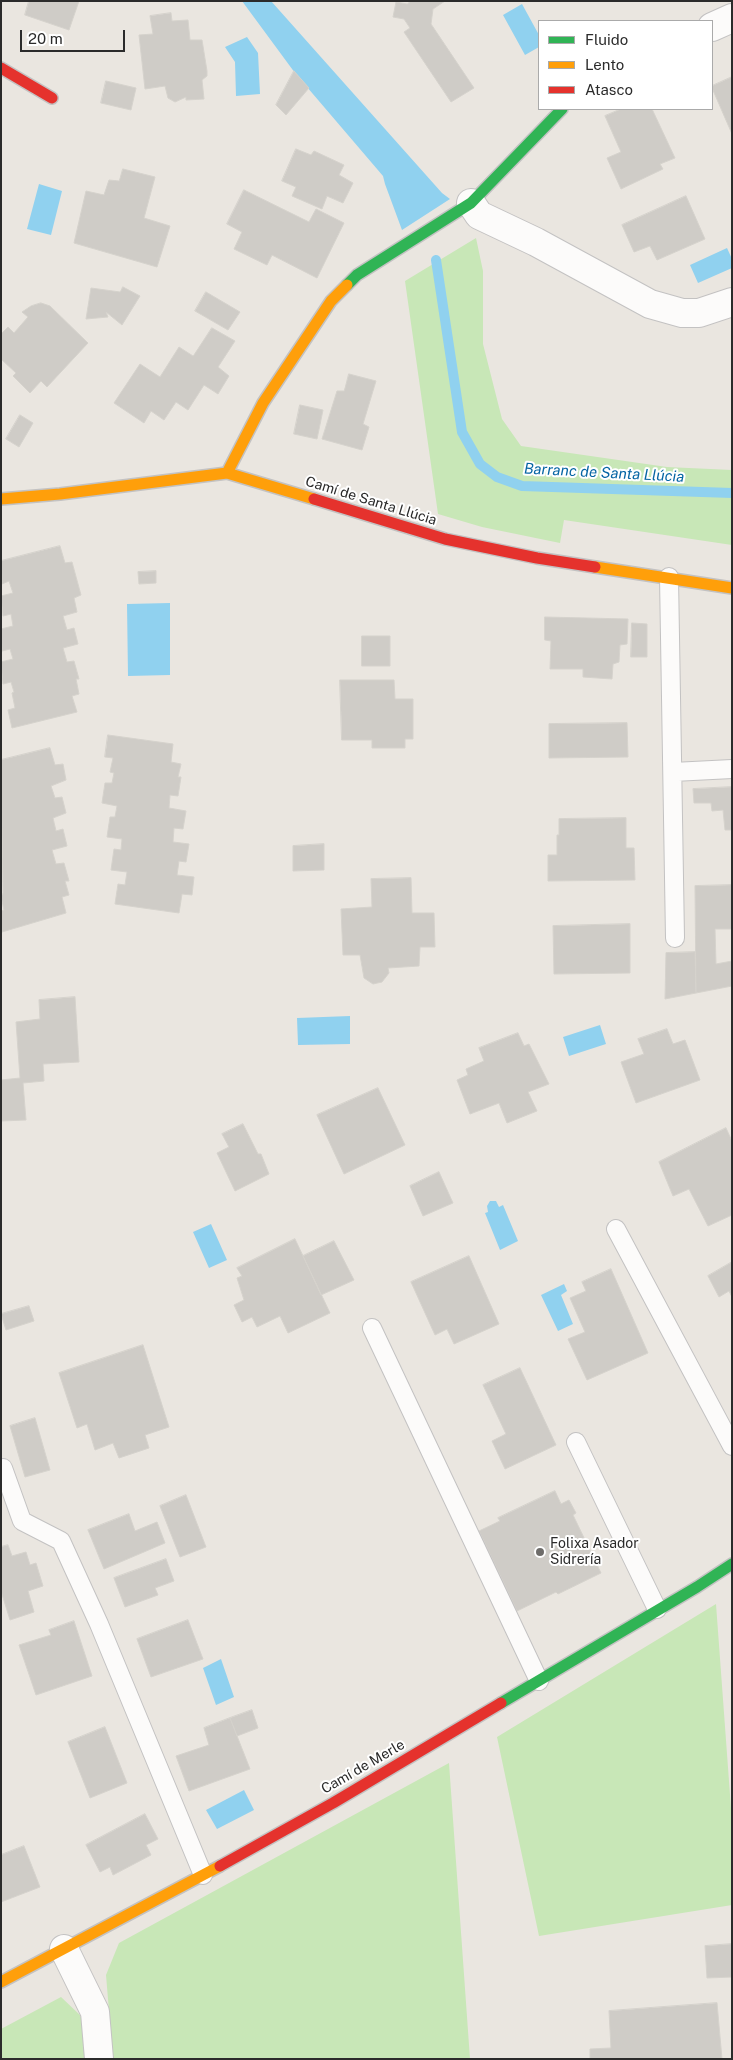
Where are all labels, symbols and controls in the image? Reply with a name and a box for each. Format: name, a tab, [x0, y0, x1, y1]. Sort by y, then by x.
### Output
scale bar	[22, 20, 128, 52]
legend	[538, 20, 713, 110]
text: 20 m	[28, 30, 63, 47]
text: Fluido	[585, 31, 628, 48]
text: Lento	[585, 56, 624, 73]
text: Atasco	[585, 81, 633, 98]
water label: Barranc de Santa Llúcia	[523, 460, 685, 486]
street label: Camí de Santa Llúcia	[303, 473, 439, 529]
place label: Folixa Asador Sidrería	[550, 1536, 639, 1568]
marker: Folixa Asador Sidrería	[534, 1546, 546, 1558]
street label: Camí de Merle	[318, 1736, 408, 1798]

